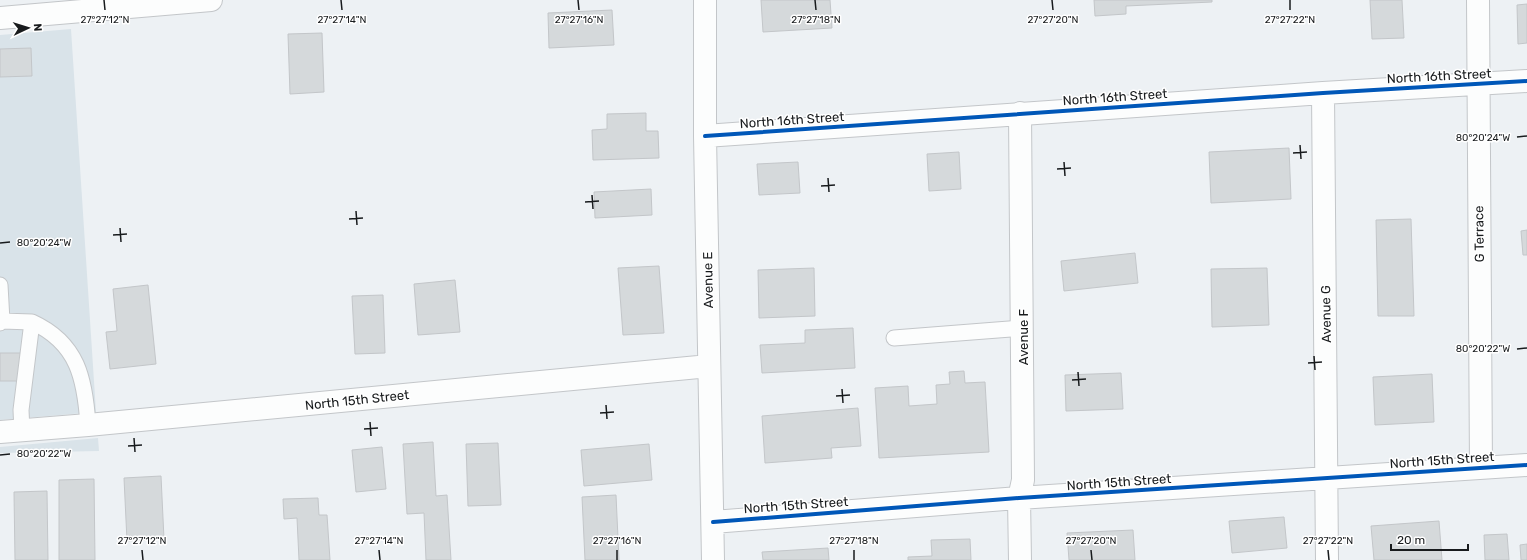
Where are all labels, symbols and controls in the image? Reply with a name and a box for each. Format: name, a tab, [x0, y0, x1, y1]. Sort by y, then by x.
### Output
north arrow	[8, 8, 48, 48]
text: 27°27'12"N	[81, 14, 129, 26]
text: 27°27'14"N	[317, 14, 367, 26]
text: 27°27'16"N	[555, 14, 603, 26]
text: 27°27'18"N	[791, 14, 841, 26]
text: 27°27'20"N	[1028, 14, 1079, 26]
text: 27°27'22"N	[1265, 14, 1315, 26]
text: N	[31, 23, 44, 32]
street label: North 16th Street	[1386, 66, 1492, 86]
street label: North 16th Street	[1062, 86, 1168, 108]
street label: North 16th Street	[739, 109, 845, 131]
text: 80°20'24"W	[1456, 132, 1510, 144]
street label: G Terrace	[1471, 206, 1487, 262]
text: 80°20'24"W	[17, 237, 71, 249]
street label: Avenue E	[700, 251, 716, 308]
street label: Avenue G	[1318, 285, 1334, 343]
street label: Avenue F	[1016, 308, 1031, 365]
text: 80°20'22"W	[1456, 343, 1510, 355]
street label: North 15th Street	[304, 387, 410, 413]
text: 80°20'22"W	[17, 448, 71, 460]
street label: North 15th Street	[1389, 449, 1495, 471]
street label: North 15th Street	[1066, 471, 1172, 493]
street label: North 15th Street	[743, 494, 849, 516]
scale bar	[1391, 526, 1468, 552]
text: 20 m	[1397, 533, 1425, 547]
text: 27°27'12"N	[118, 535, 166, 547]
text: 27°27'14"N	[354, 535, 404, 547]
text: 27°27'16"N	[593, 535, 641, 547]
text: 27°27'18"N	[829, 535, 879, 547]
text: 27°27'20"N	[1066, 535, 1117, 547]
text: 27°27'22"N	[1303, 535, 1353, 547]

